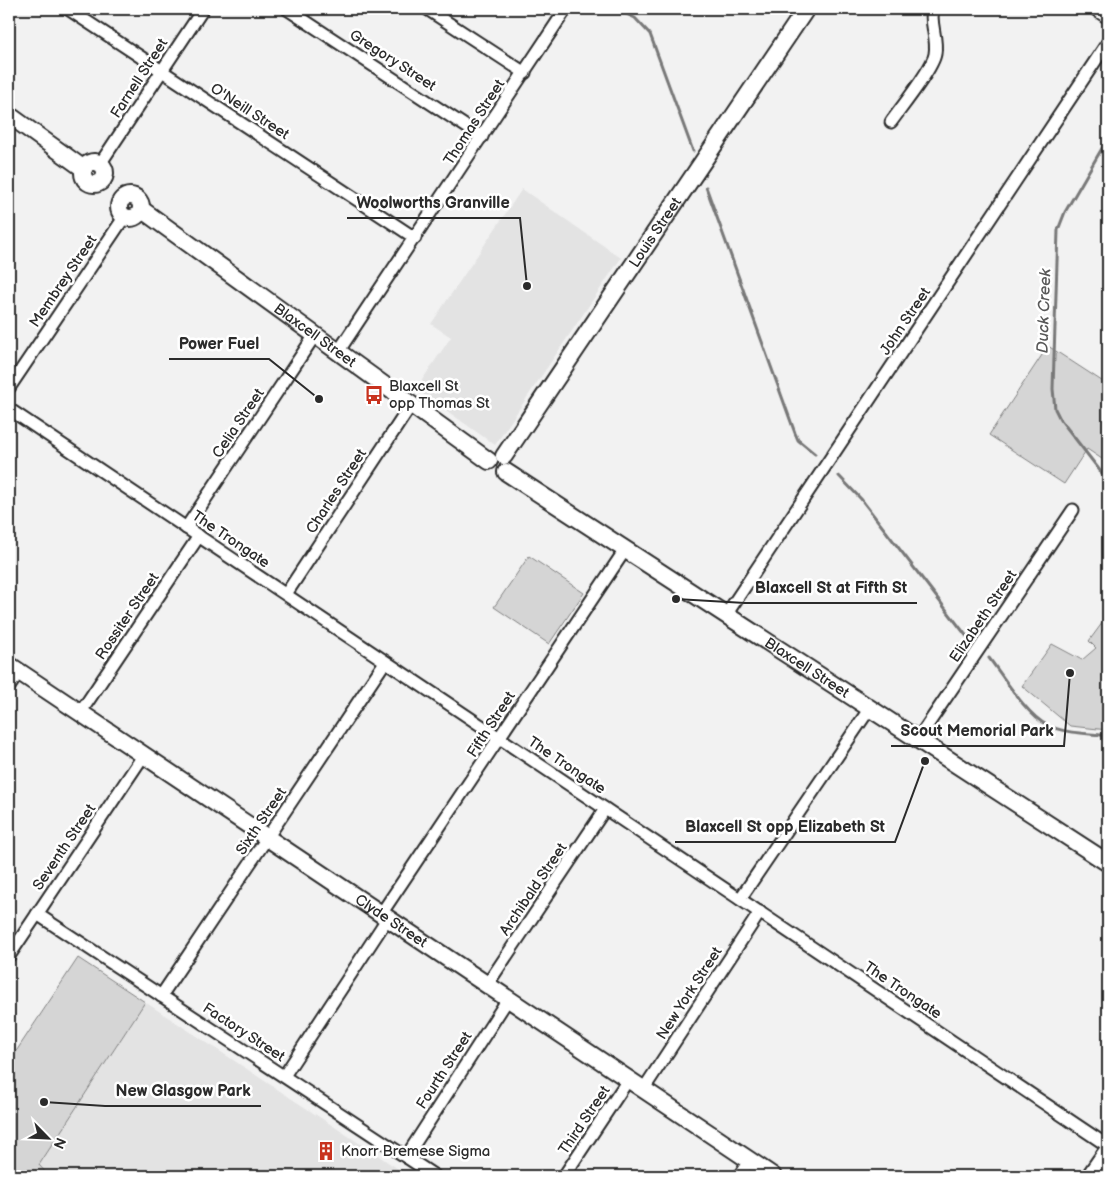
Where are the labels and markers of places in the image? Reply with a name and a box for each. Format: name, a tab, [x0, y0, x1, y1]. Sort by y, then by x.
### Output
callout: Woolworths Granville	[347, 187, 520, 218]
callout: Power Fuel	[169, 328, 269, 359]
place label: Blaxcell St opp Thomas St	[389, 377, 490, 413]
bus stop icon: Blaxcell St opp Thomas St	[363, 384, 385, 406]
callout: Blaxcell St at Fifth St	[745, 572, 917, 603]
callout: Scout Memorial Park	[891, 715, 1064, 746]
callout: Blaxcell St opp Elizabeth St	[675, 811, 895, 842]
callout: New Glasgow Park	[105, 1075, 261, 1106]
building icon: Knorr Bremese Sigma	[315, 1140, 337, 1162]
place label: Knorr Bremese Sigma	[341, 1142, 490, 1161]

